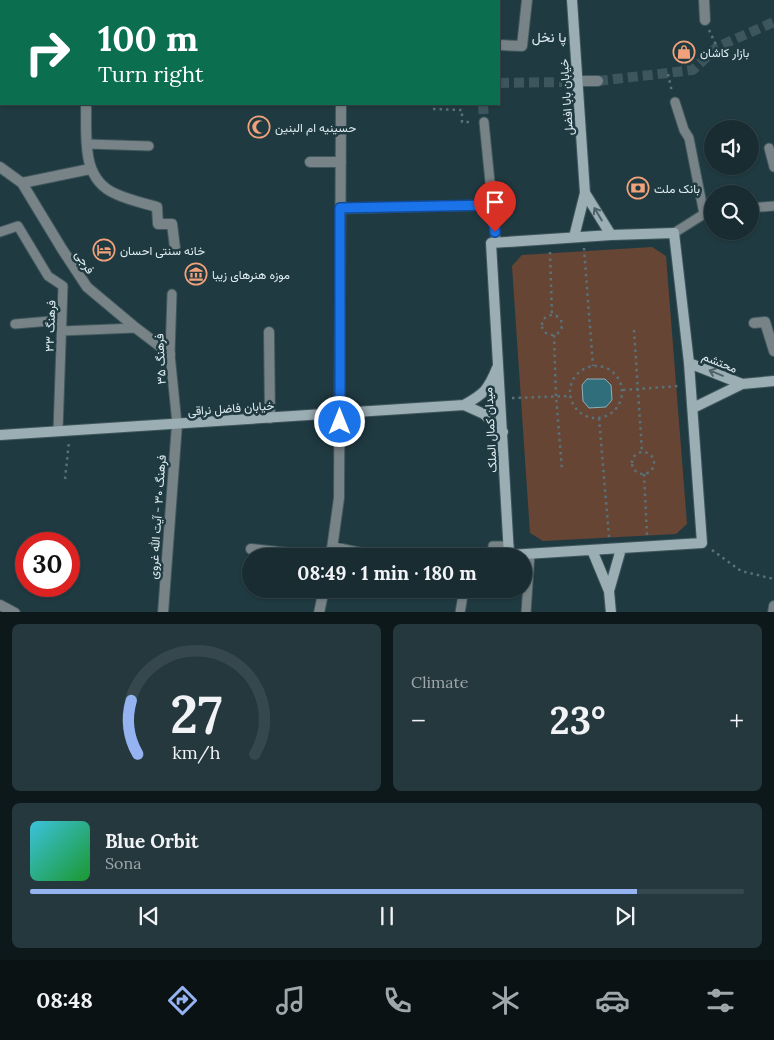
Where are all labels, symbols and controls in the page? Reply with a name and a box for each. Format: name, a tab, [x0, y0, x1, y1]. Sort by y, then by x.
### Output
text: 100 m	[98, 16, 198, 61]
icon: right	[15, 20, 80, 85]
district label: پا نخل	[532, 28, 566, 47]
shop icon: بازار کاشان	[672, 40, 696, 64]
place label: بازار کاشان	[700, 45, 749, 61]
street label: خیابان بابا افضل	[556, 58, 577, 136]
text: Turn right	[98, 60, 203, 88]
mosque icon: حسینیه ام البنین	[247, 115, 271, 139]
place label: حسینیه ام البنین	[275, 120, 356, 136]
map controls	[704, 120, 759, 240]
button: sound	[704, 120, 759, 175]
bank icon: بانک ملت	[626, 176, 650, 200]
pin	[474, 181, 516, 232]
place label: بانک ملت	[654, 181, 700, 196]
button: search	[704, 185, 759, 240]
icon: arrive	[481, 188, 509, 216]
one-way arrow	[593, 207, 603, 221]
hotel icon: خانه سنتی احسان	[92, 238, 116, 262]
place label: خانه سنتی احسان	[120, 243, 205, 259]
street label: فرجی	[71, 247, 98, 277]
museum icon: موزه هنرهای زیبا	[184, 262, 208, 286]
place label: موزه هنرهای زیبا	[212, 267, 290, 283]
street label: فرهنگ ۳۳	[42, 300, 59, 352]
street label: فرهنگ ۳۵	[151, 333, 170, 385]
street label: محتشم	[700, 348, 740, 377]
one-way arrow	[709, 368, 724, 377]
street label: میدان کمال الملک	[480, 387, 501, 473]
position arrow	[313, 395, 365, 447]
street label: خیابان فاضل نراقی	[187, 397, 275, 420]
street label: فرهنگ ۳۰ - آیت الله غروی	[145, 454, 170, 580]
speed limit sign: 30	[15, 532, 80, 597]
text: 08:49 · 1 min · 180 m	[297, 561, 477, 585]
text: Climate	[411, 672, 468, 692]
text: 27	[170, 681, 223, 747]
text: 23°	[549, 696, 606, 744]
text: −	[411, 703, 426, 739]
text: +	[729, 703, 744, 739]
text: km/h	[172, 741, 221, 764]
text: Blue Orbit	[105, 829, 199, 853]
text: Sona	[105, 853, 141, 873]
icon: previous	[135, 902, 163, 930]
icon: pause	[373, 902, 401, 930]
icon: next	[611, 902, 639, 930]
icon: directions	[165, 983, 200, 1018]
icon: music	[273, 983, 308, 1018]
icon: phone	[380, 983, 415, 1018]
icon: climate	[488, 983, 523, 1018]
icon: car	[595, 983, 630, 1018]
icon: filters	[703, 983, 738, 1018]
text: 08:48	[36, 986, 93, 1014]

